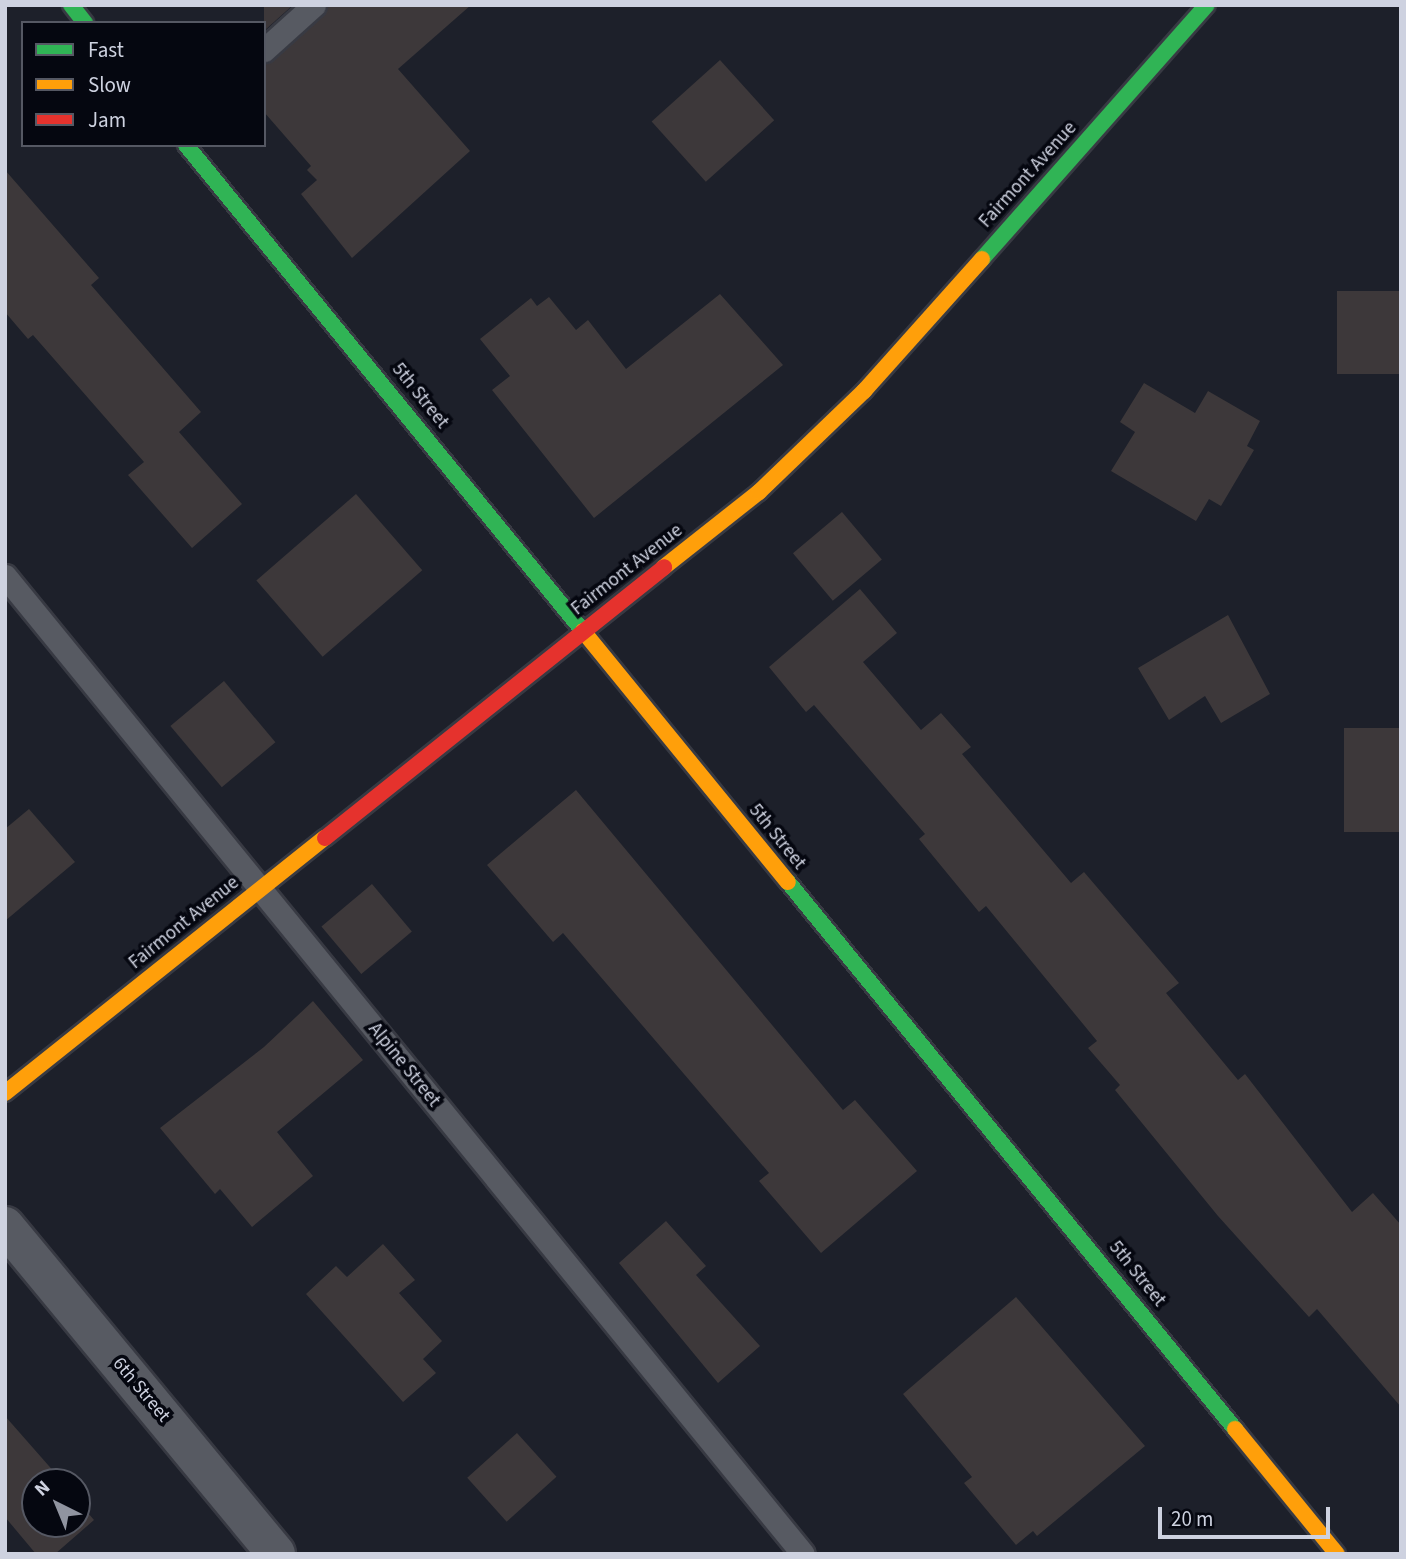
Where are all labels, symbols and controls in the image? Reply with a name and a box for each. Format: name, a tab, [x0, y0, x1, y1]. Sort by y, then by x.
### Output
legend	[21, 21, 266, 147]
text: Fast	[88, 35, 124, 65]
text: Slow	[88, 70, 131, 100]
text: Jam	[88, 105, 126, 135]
street label: Fairmont Avenue	[974, 117, 1082, 233]
street label: 5th Street	[387, 359, 453, 433]
street label: Fairmont Avenue	[567, 520, 687, 620]
street label: 5th Street	[744, 800, 810, 874]
street label: Fairmont Avenue	[124, 872, 244, 974]
street label: Alpine Street	[363, 1018, 445, 1112]
street label: 5th Street	[1104, 1237, 1170, 1311]
street label: 6th Street	[107, 1353, 175, 1427]
north arrow	[21, 1468, 91, 1538]
text: N	[29, 1475, 57, 1503]
scale bar	[1161, 1492, 1332, 1536]
text: 20 m	[1171, 1504, 1213, 1534]

